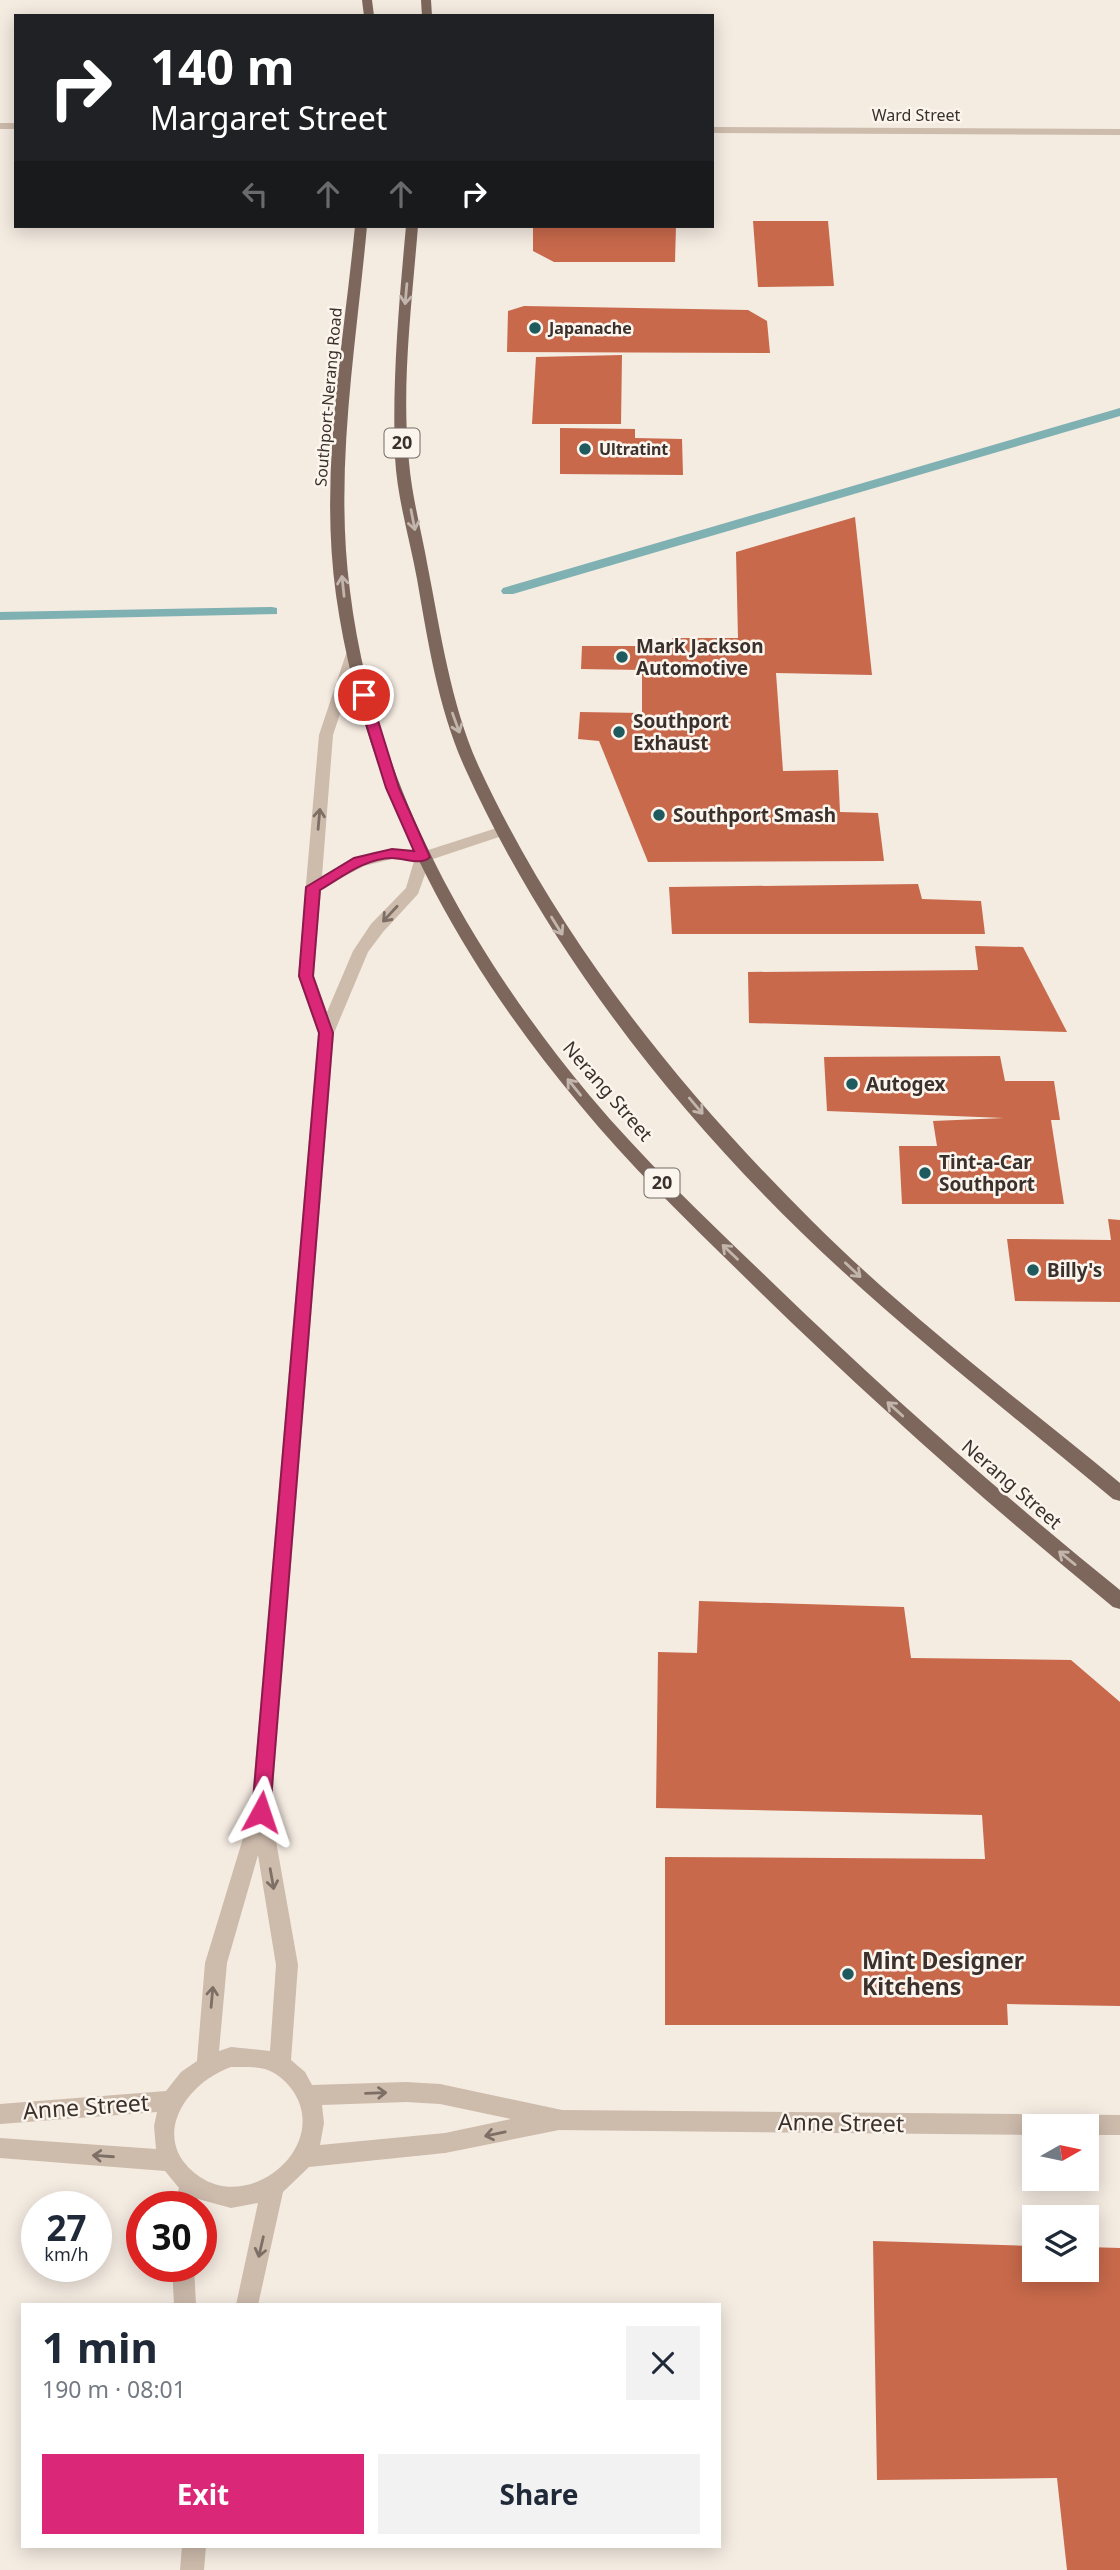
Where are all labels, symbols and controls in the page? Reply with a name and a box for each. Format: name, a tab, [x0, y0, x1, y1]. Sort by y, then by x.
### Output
text: 140 m	[150, 33, 295, 99]
icon: right	[35, 42, 126, 133]
text: Margaret Street	[150, 96, 387, 139]
street label: Ward Street	[872, 104, 960, 126]
icon: left	[236, 175, 274, 213]
icon: ahead	[309, 175, 347, 213]
icon: ahead	[382, 175, 420, 213]
icon: right	[455, 175, 493, 213]
one-way arrow	[399, 282, 412, 305]
street label: Southport-Nerang Road	[309, 306, 347, 488]
place label: Japanache	[547, 317, 632, 339]
marker: Japanache	[527, 320, 543, 336]
road number: 20	[384, 428, 420, 458]
place label: Ultratint	[599, 438, 668, 460]
marker: Ultratint	[577, 441, 593, 457]
one-way arrow	[406, 508, 420, 531]
one-way arrow	[336, 576, 349, 598]
place label: Mark Jackson Automotive	[636, 633, 764, 681]
marker: Mark Jackson Automotive	[614, 649, 630, 665]
pin	[334, 665, 394, 725]
icon: arrive	[345, 676, 383, 714]
place label: Southport Exhaust	[633, 708, 729, 756]
one-way arrow	[451, 711, 463, 733]
marker: Southport Exhaust	[611, 724, 627, 740]
place label: Southport Smash	[673, 802, 836, 828]
marker: Southport Smash	[651, 807, 667, 823]
one-way arrow	[313, 809, 326, 831]
one-way arrow	[381, 905, 398, 922]
one-way arrow	[551, 916, 565, 936]
street label: Nerang Street	[557, 1035, 659, 1147]
place label: Autogex	[866, 1071, 946, 1097]
marker: Autogex	[844, 1076, 860, 1092]
one-way arrow	[567, 1079, 582, 1097]
one-way arrow	[688, 1097, 703, 1115]
place label: Tint-a-Car Southport	[939, 1149, 1035, 1197]
marker: Tint-a-Car Southport	[917, 1165, 933, 1181]
road number: 20	[644, 1168, 680, 1198]
one-way arrow	[722, 1244, 739, 1261]
place label: Billy's	[1047, 1257, 1102, 1283]
one-way arrow	[844, 1261, 862, 1278]
marker: Billy's	[1025, 1262, 1041, 1278]
one-way arrow	[887, 1401, 905, 1417]
street label: Nerang Street	[956, 1433, 1068, 1535]
one-way arrow	[1058, 1551, 1076, 1566]
position arrow	[224, 1775, 298, 1849]
one-way arrow	[266, 1868, 279, 1890]
place label: Mint Designer Kitchens	[862, 1944, 1024, 2002]
marker: Mint Designer Kitchens	[840, 1966, 856, 1982]
one-way arrow	[206, 1986, 219, 2009]
street label: Anne Street	[22, 2086, 150, 2126]
one-way arrow	[365, 2086, 388, 2100]
street label: Anne Street	[778, 2105, 904, 2139]
north arrow	[1022, 2114, 1099, 2191]
map controls	[1022, 2114, 1099, 2282]
one-way arrow	[484, 2128, 507, 2142]
one-way arrow	[93, 2149, 115, 2162]
speed limit sign: 30	[126, 2191, 217, 2282]
text: 27	[46, 2204, 87, 2251]
button: layers	[1022, 2205, 1099, 2282]
one-way arrow	[254, 2235, 267, 2258]
text: km/h	[44, 2242, 89, 2266]
text: 1 min	[42, 2318, 158, 2375]
button: close	[626, 2326, 700, 2400]
text: 190 m · 08:01	[42, 2373, 186, 2405]
button: Exit	[42, 2454, 364, 2534]
button: Share	[378, 2454, 700, 2534]

